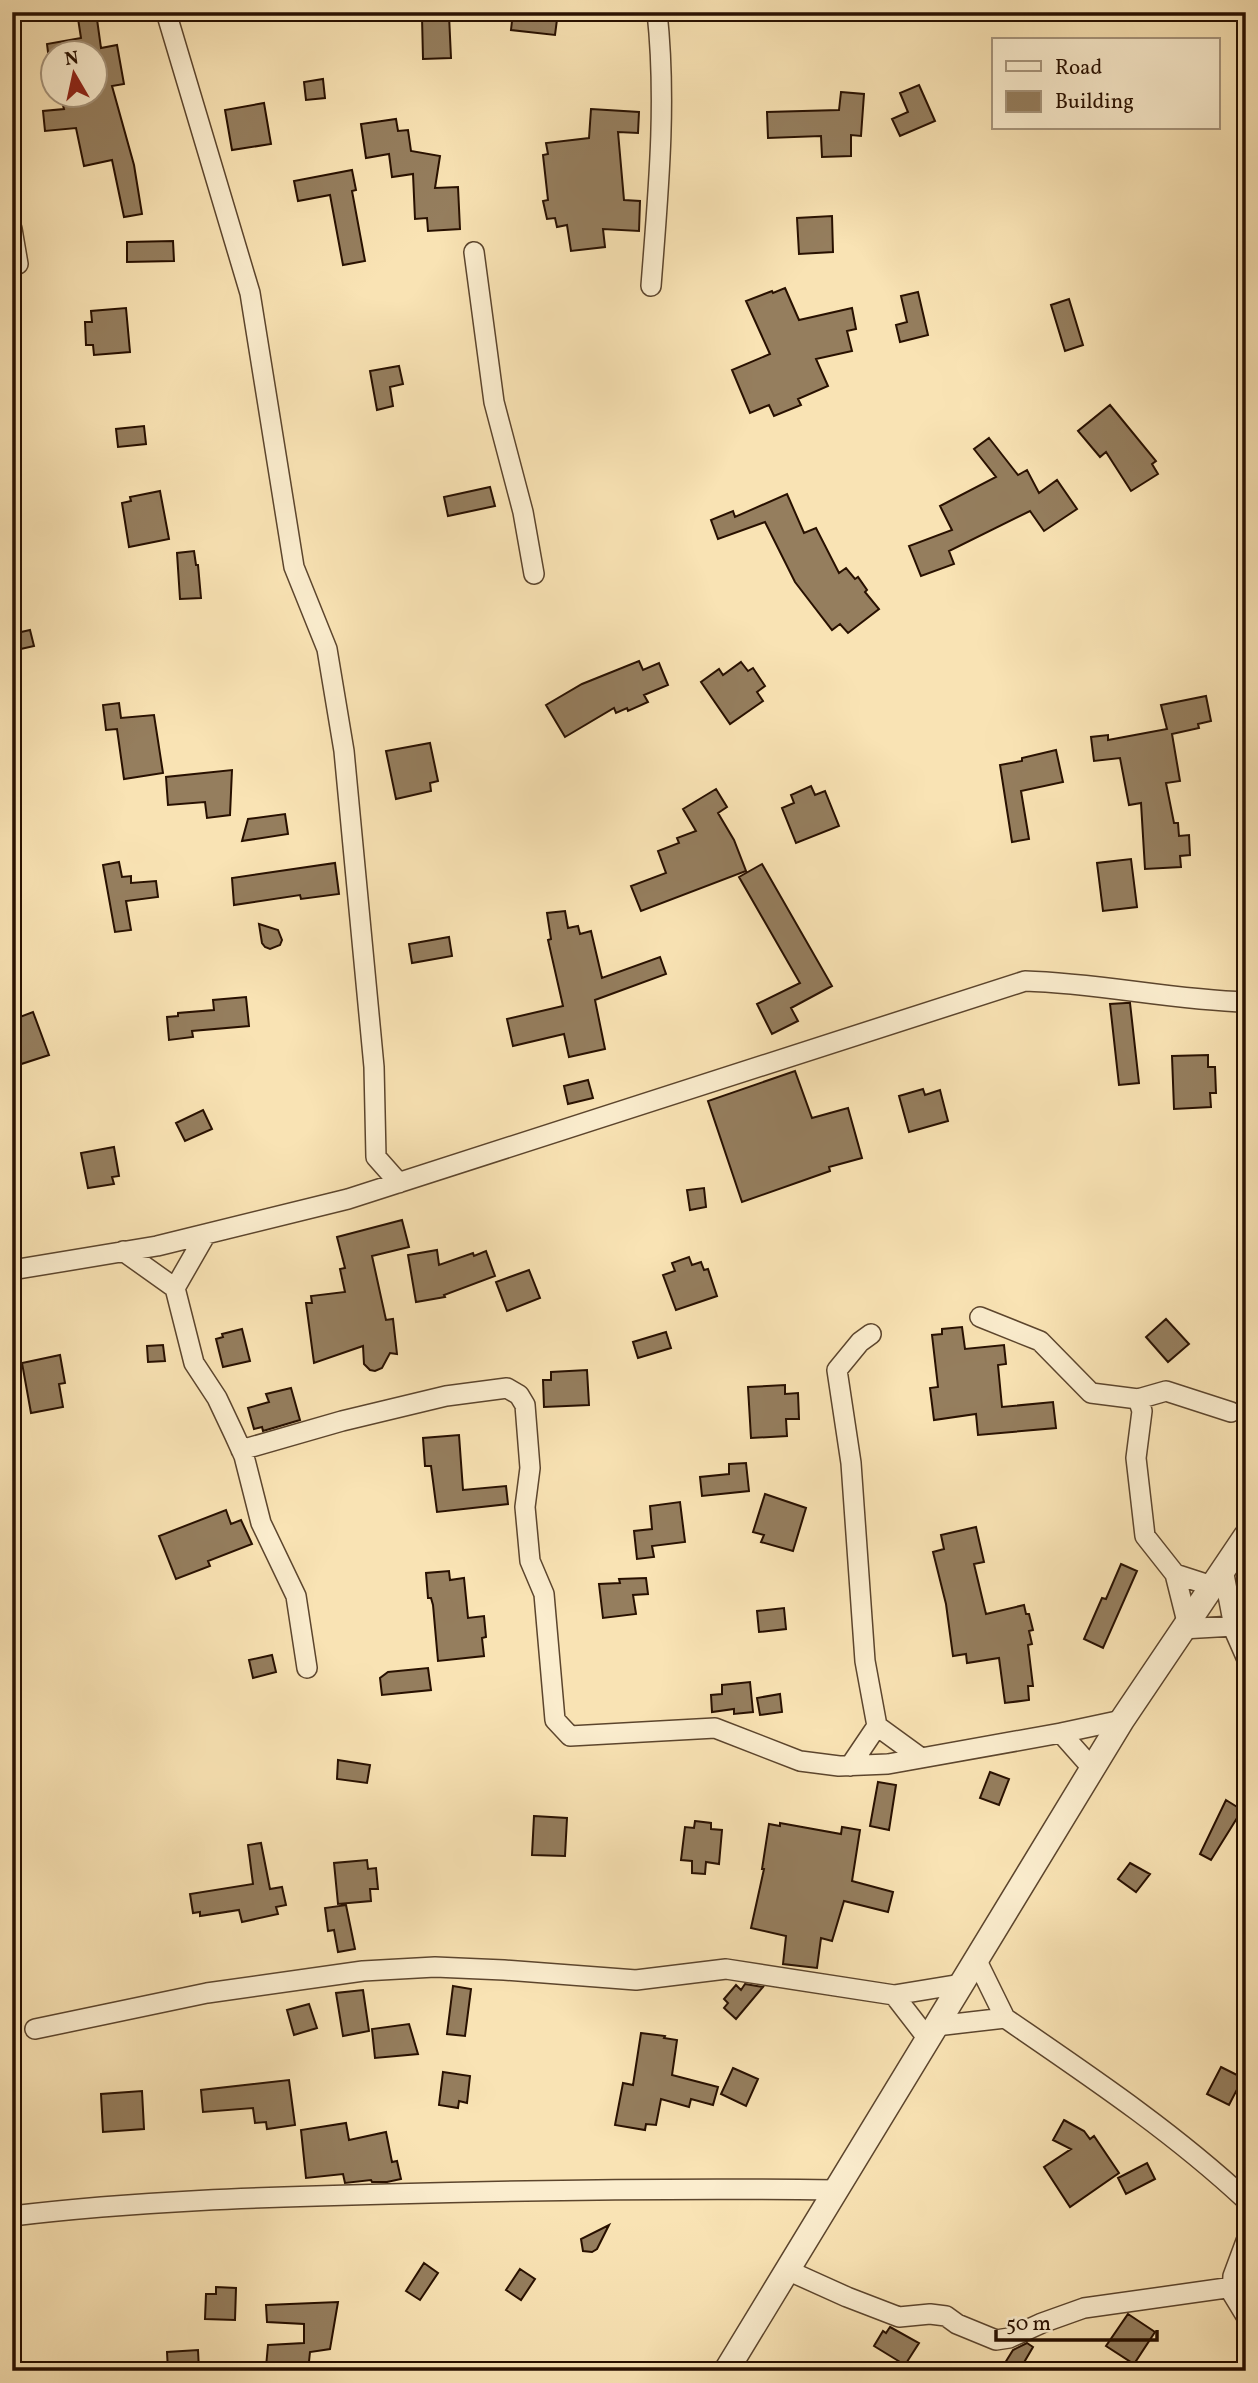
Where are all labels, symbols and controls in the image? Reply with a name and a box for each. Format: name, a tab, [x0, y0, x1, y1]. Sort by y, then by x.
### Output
north arrow	[38, 38, 108, 108]
legend	[992, 38, 1220, 130]
text: N	[63, 45, 81, 73]
text: Road	[1055, 54, 1102, 83]
text: Building	[1055, 88, 1134, 117]
scale bar	[996, 2299, 1156, 2343]
text: 50 m	[1006, 2310, 1051, 2339]

